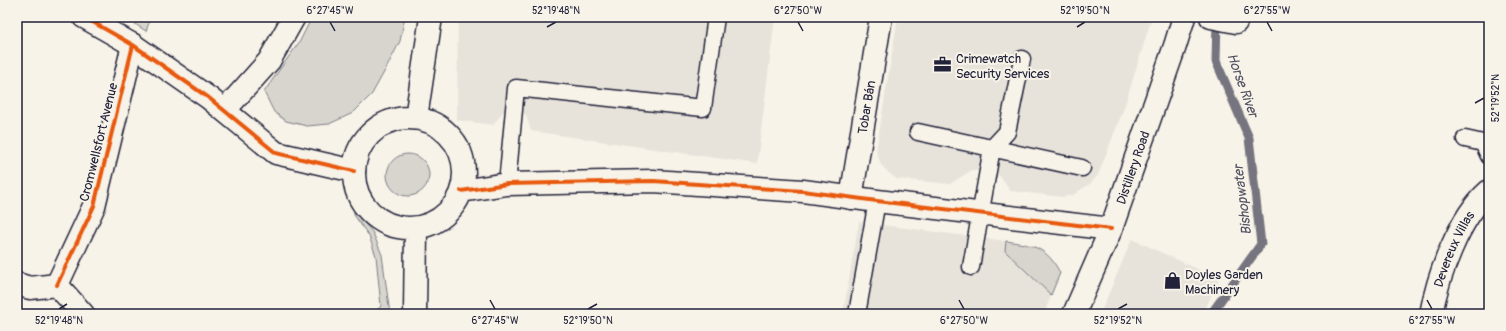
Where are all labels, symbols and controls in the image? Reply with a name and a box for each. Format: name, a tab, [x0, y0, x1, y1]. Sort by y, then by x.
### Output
text: 6°27'45"W	[307, 5, 354, 17]
text: 52°19'48"N	[532, 5, 580, 17]
text: 6°27'50"W	[774, 5, 822, 17]
text: 52°19'50"N	[1060, 5, 1110, 17]
text: 6°27'55"W	[1244, 5, 1291, 17]
place label: Crimewatch Security Services	[956, 51, 1050, 82]
water label: Horse River	[1223, 51, 1263, 121]
office icon: Crimewatch Security Services	[933, 55, 953, 75]
text: 52°19'52"N	[1490, 74, 1502, 122]
street label: Tobar Bán	[855, 79, 879, 136]
street label: Cromwellsfort Avenue	[76, 81, 122, 203]
street label: Distillery Road	[1113, 129, 1154, 206]
water label: Bishopwater	[1230, 162, 1255, 236]
street label: Devereux Villas	[1431, 208, 1478, 289]
place label: Doyles Garden Machinery	[1185, 267, 1263, 298]
shop icon: Doyles Garden Machinery	[1162, 271, 1182, 291]
text: 52°19'48"N	[35, 315, 83, 327]
text: 6°27'45"W	[472, 315, 519, 327]
text: 52°19'50"N	[563, 315, 613, 327]
text: 6°27'50"W	[940, 315, 988, 327]
text: 52°19'52"N	[1094, 315, 1142, 327]
text: 6°27'55"W	[1409, 315, 1456, 327]

